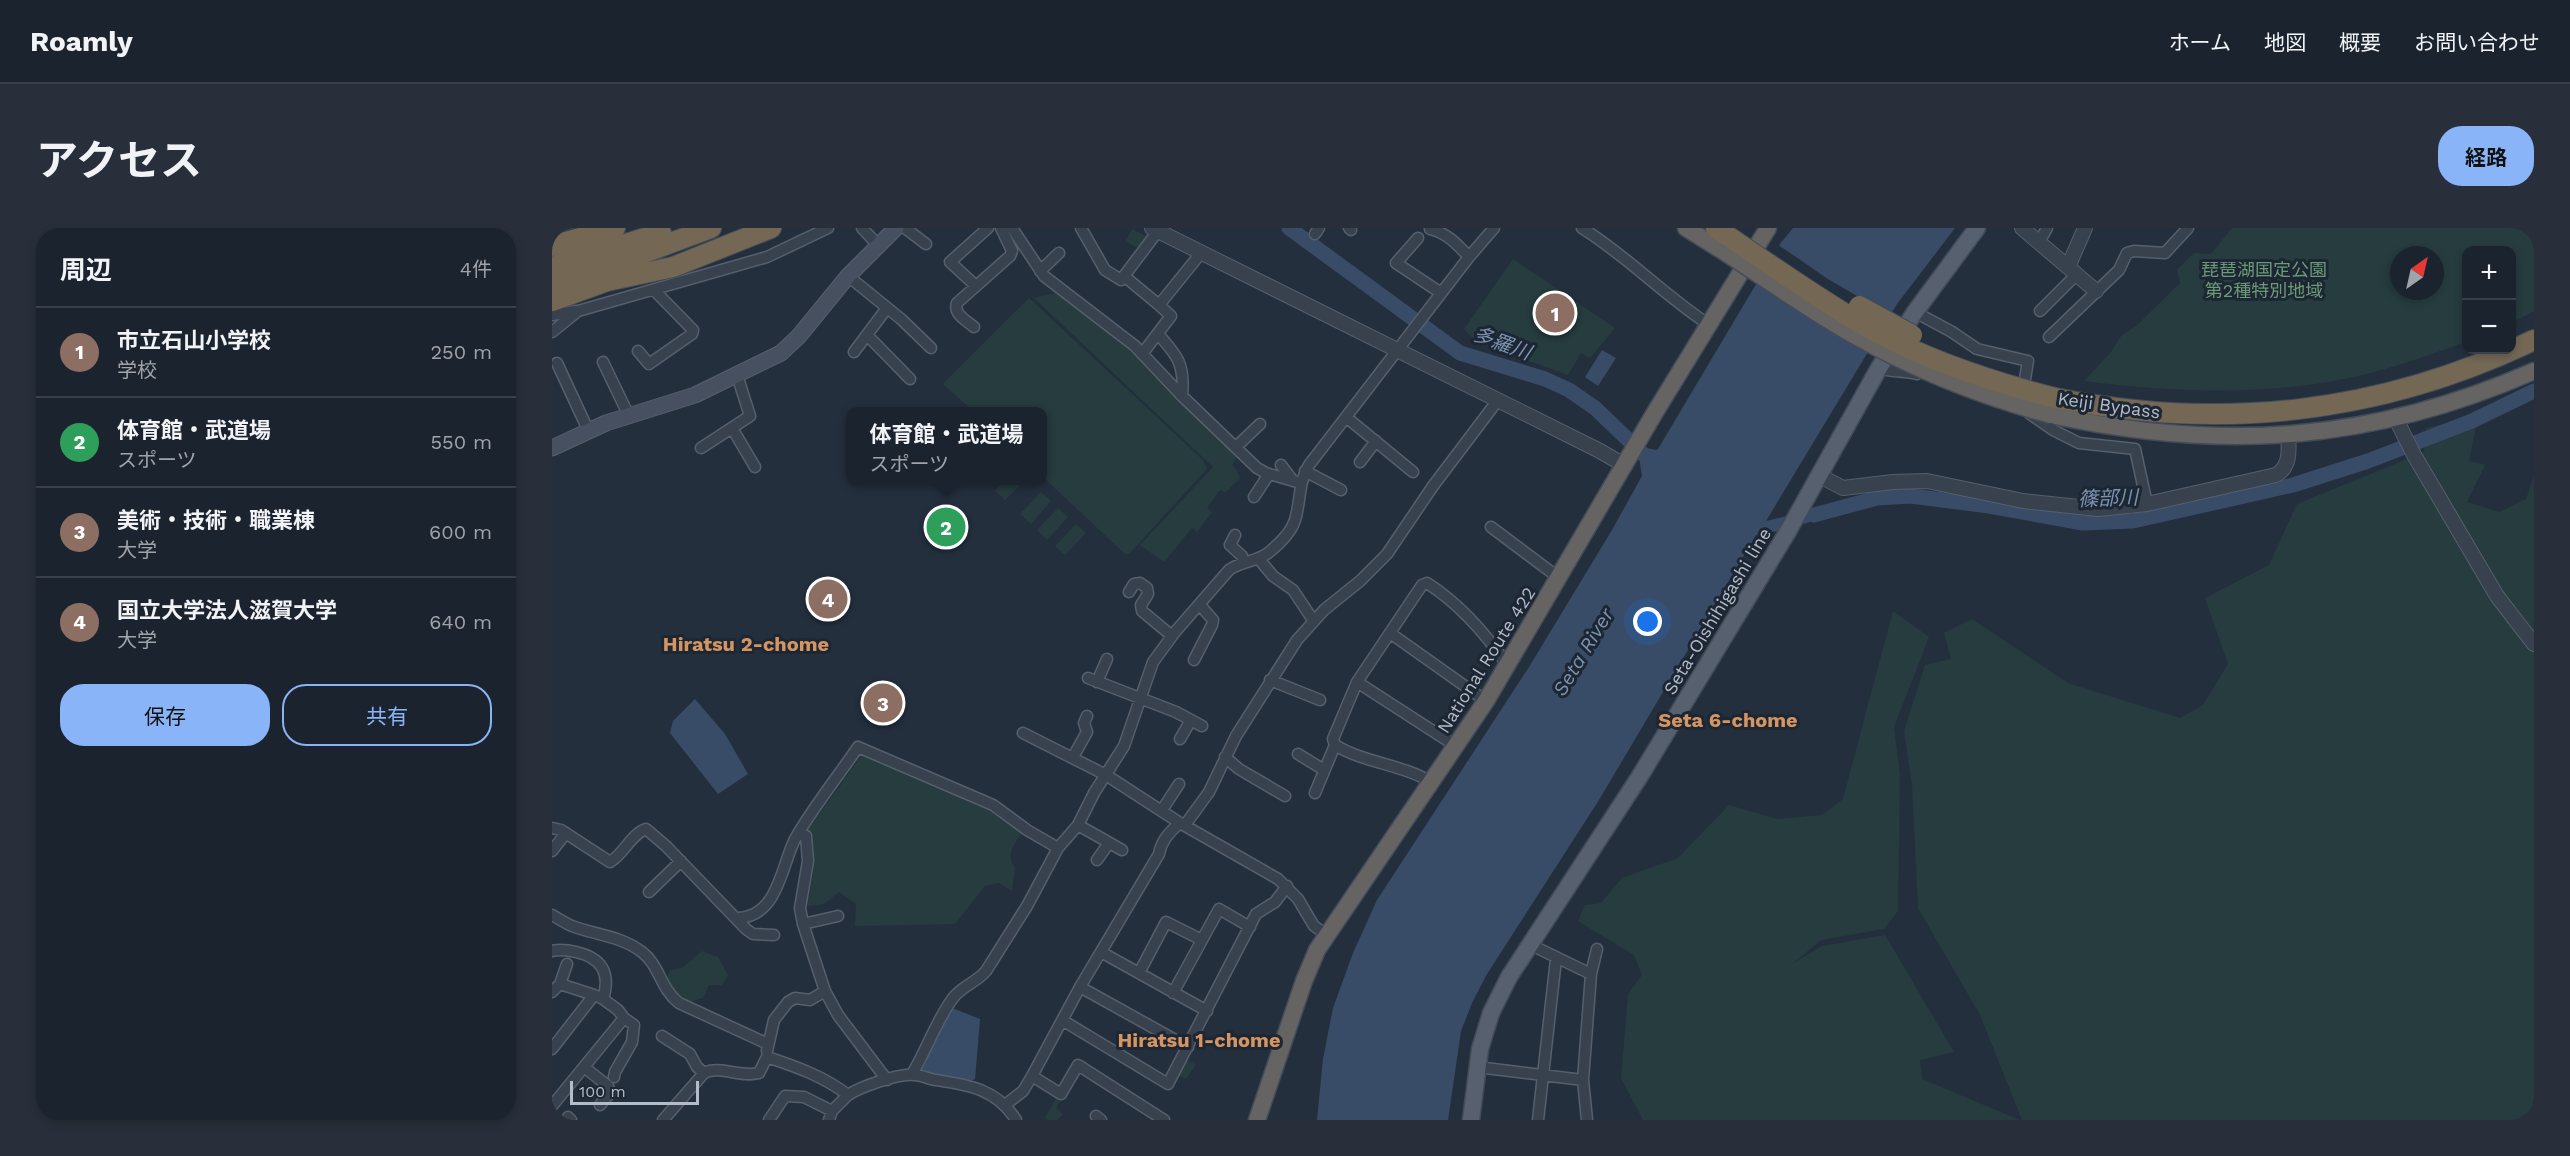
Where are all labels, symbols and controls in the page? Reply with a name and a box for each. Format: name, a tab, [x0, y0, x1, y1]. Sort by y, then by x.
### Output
text: Roamly	[30, 25, 133, 58]
text: ホーム	[2169, 30, 2231, 55]
text: 地図	[2264, 30, 2306, 55]
text: 概要	[2339, 30, 2381, 55]
text: お問い合わせ	[2414, 30, 2540, 55]
button: 経路	[2438, 126, 2534, 186]
text: アクセス	[36, 136, 202, 185]
north arrow	[2390, 246, 2444, 300]
map controls	[2462, 246, 2516, 354]
button: +	[2462, 246, 2516, 300]
text: 周辺	[60, 255, 112, 285]
text: 4件	[460, 257, 492, 281]
park label: 琵琶湖国定公園 第2種特別地域	[2201, 259, 2327, 301]
pin: 1	[1536, 290, 1574, 335]
button: −	[2462, 300, 2516, 354]
water label: 多羅川	[1470, 321, 1536, 365]
text: 市立石山小学校	[117, 328, 271, 353]
text: 1	[75, 340, 84, 364]
text: 250 m	[430, 340, 492, 364]
text: 学校	[117, 358, 157, 382]
street label: Keiji Bypass	[2056, 387, 2162, 423]
popup	[846, 407, 1047, 485]
text: 体育館・武道場	[117, 418, 271, 443]
text: 体育館・武道場	[869, 422, 1024, 447]
text: 2	[74, 430, 85, 454]
text: 550 m	[430, 430, 492, 454]
text: スポーツ	[117, 448, 197, 472]
text: スポーツ	[869, 452, 949, 476]
water label: 篠部川	[2078, 485, 2140, 511]
pin: 2	[926, 504, 966, 550]
text: 美術・技術・職業棟	[117, 508, 315, 533]
text: 3	[74, 520, 85, 544]
text: 600 m	[429, 520, 492, 544]
street label: Seta-Oishihigashi line	[1659, 524, 1775, 698]
text: 大学	[117, 538, 157, 562]
pin: 4	[808, 576, 848, 622]
street label: National Route 422	[1433, 583, 1539, 737]
text: 国立大学法人滋賀大学	[117, 598, 337, 623]
water label: Seta River	[1547, 603, 1619, 700]
your location	[1633, 607, 1662, 636]
text: 4	[73, 610, 86, 634]
text: 640 m	[429, 610, 492, 634]
text: 大学	[117, 628, 157, 652]
district label: Hiratsu 2-chome	[663, 632, 829, 656]
pin: 3	[864, 680, 902, 726]
button: 保存	[60, 684, 270, 746]
button: 共有	[282, 684, 492, 746]
district label: Seta 6-chome	[1658, 708, 1798, 732]
district label: Hiratsu 1-chome	[1118, 1028, 1280, 1052]
scale bar	[570, 1078, 699, 1106]
text: 100 m	[579, 1082, 626, 1101]

